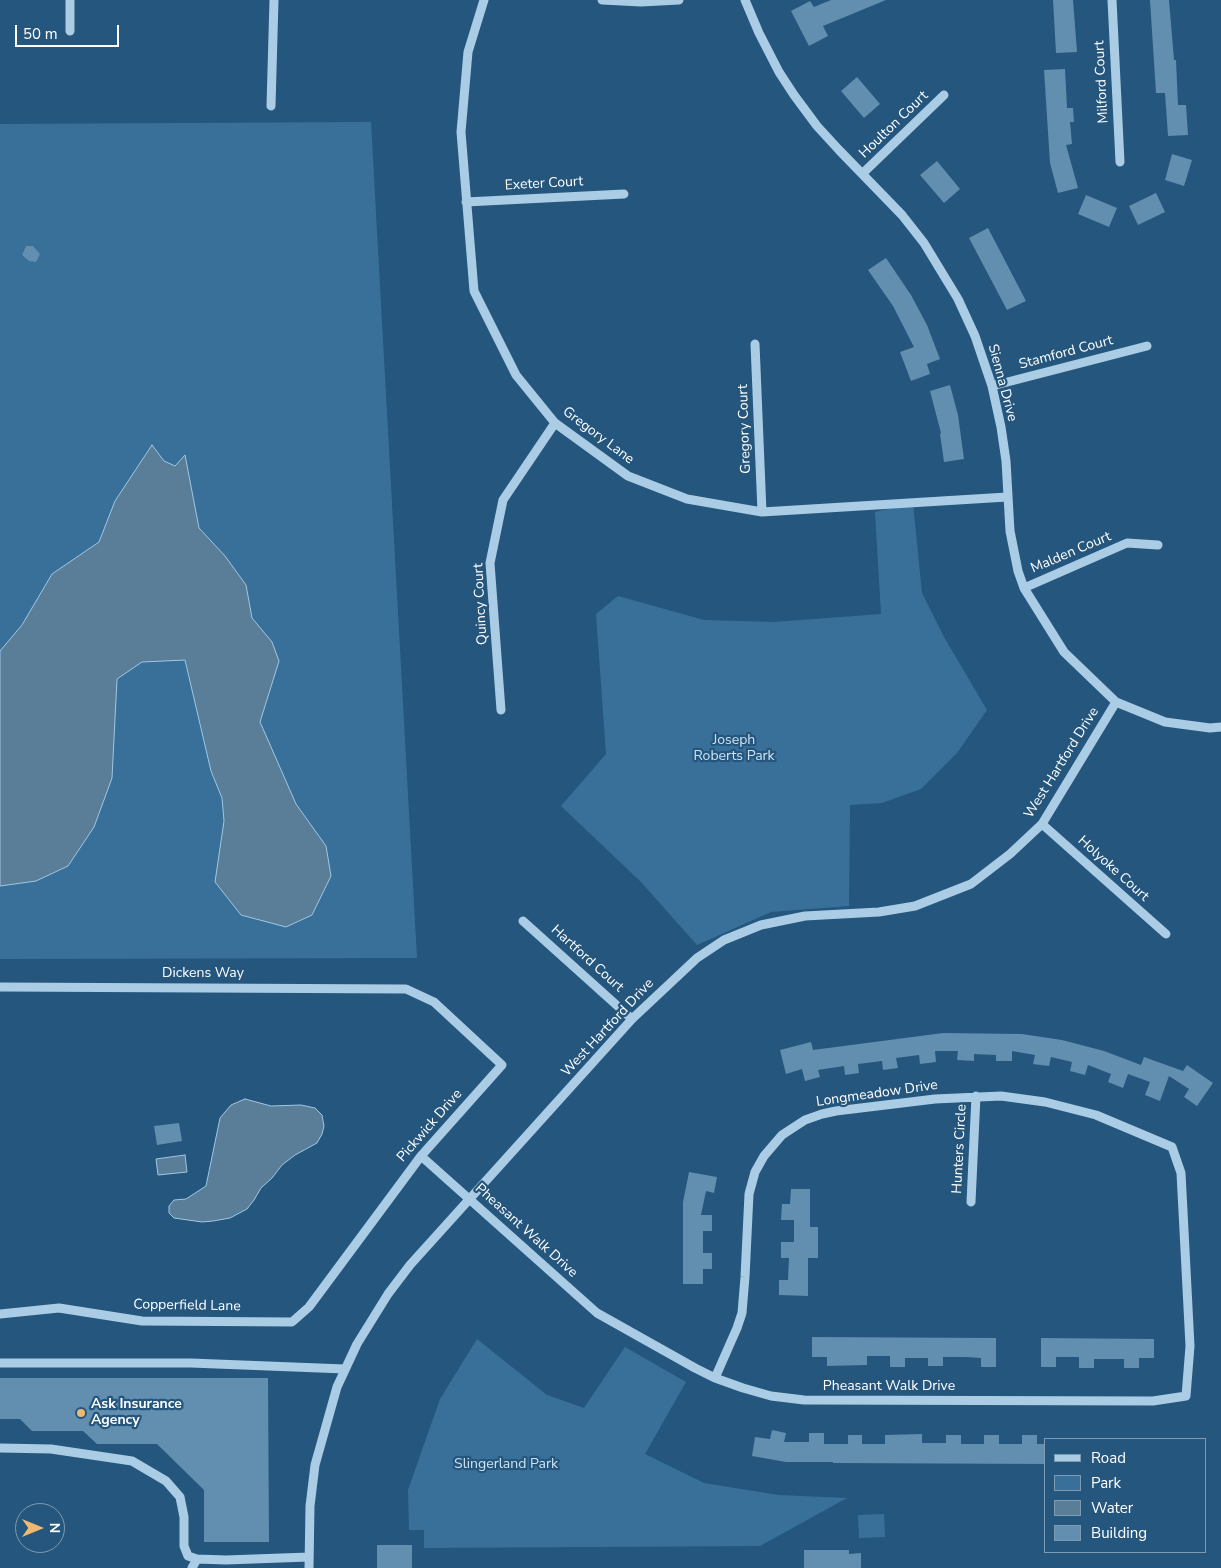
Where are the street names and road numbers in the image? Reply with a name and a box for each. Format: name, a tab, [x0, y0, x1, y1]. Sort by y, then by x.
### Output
street label: Milford Court	[1091, 40, 1113, 124]
street label: Houlton Court	[856, 88, 932, 162]
street label: Exeter Court	[504, 174, 584, 194]
street label: Stamford Court	[1017, 332, 1115, 374]
street label: Sienna Drive	[984, 342, 1020, 424]
street label: Gregory Court	[735, 384, 755, 474]
street label: Gregory Lane	[559, 404, 637, 468]
street label: Malden Court	[1028, 529, 1114, 577]
street label: Quincy Court	[470, 563, 492, 645]
street label: West Hartford Drive	[1021, 704, 1103, 822]
street label: Holyoke Court	[1074, 833, 1152, 905]
street label: Hartford Court	[547, 922, 627, 996]
street label: Dickens Way	[162, 966, 244, 982]
street label: West Hartford Drive	[558, 976, 658, 1080]
street label: Longmeadow Drive	[815, 1077, 939, 1111]
street label: Pickwick Drive	[394, 1086, 466, 1166]
street label: Hunters Circle	[949, 1104, 971, 1194]
street label: Pheasant Walk Drive	[471, 1181, 581, 1281]
street label: Copperfield Lane	[133, 1297, 241, 1315]
street label: Pheasant Walk Drive	[823, 1379, 955, 1395]

